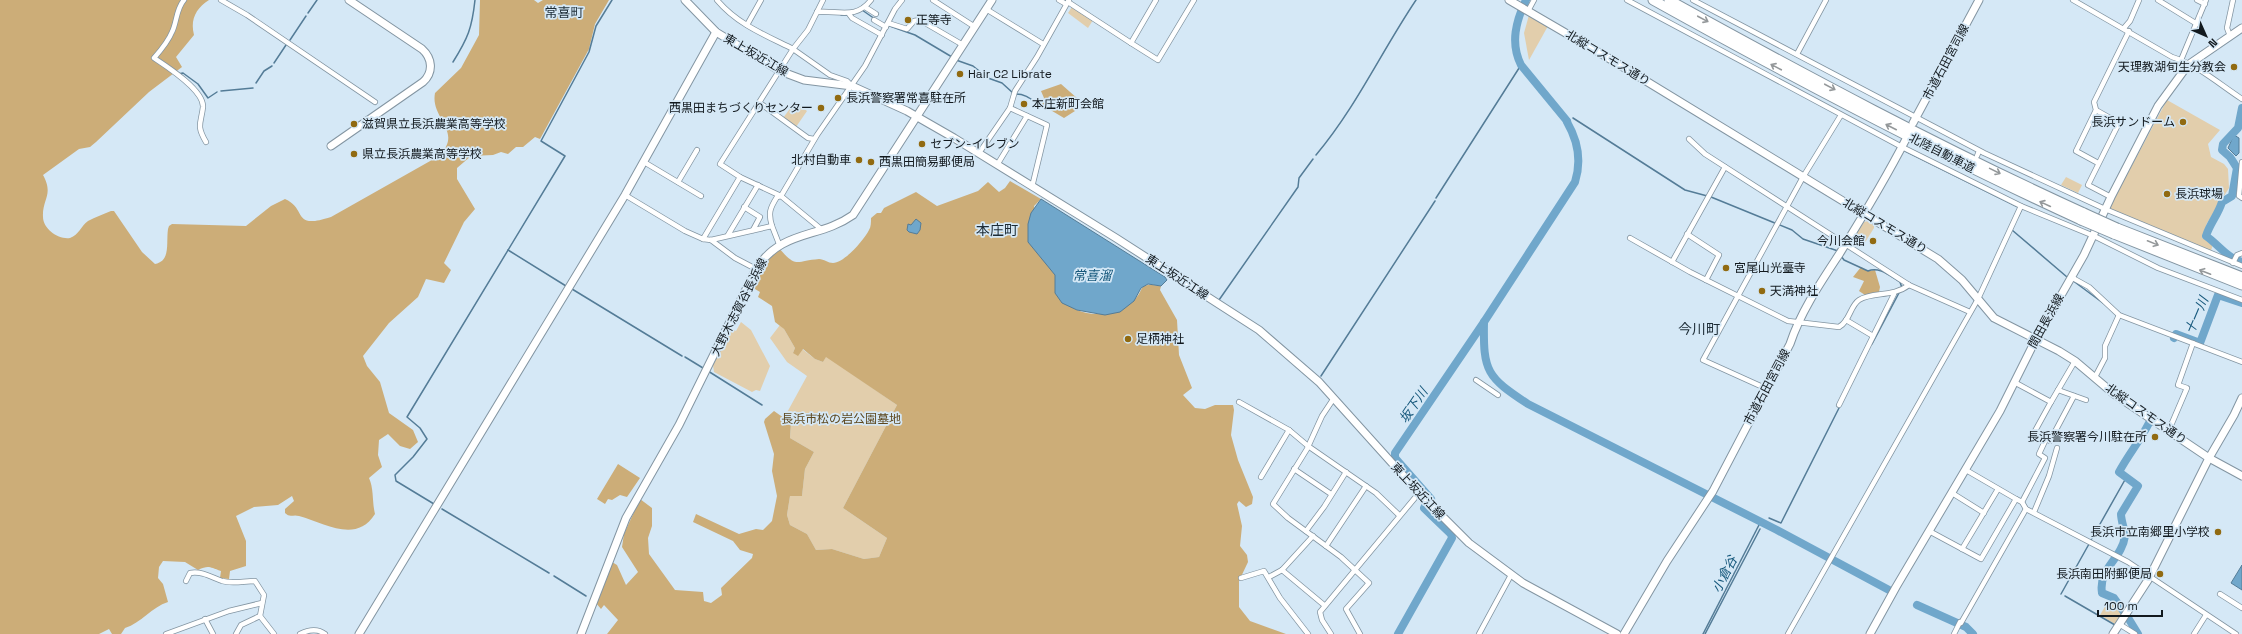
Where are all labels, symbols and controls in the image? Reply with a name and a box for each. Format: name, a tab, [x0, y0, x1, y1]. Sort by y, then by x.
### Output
district label: 常喜町	[544, 4, 584, 21]
place label: 正等寺	[916, 12, 952, 28]
marker: 正等寺	[903, 15, 913, 25]
one-way arrow	[1697, 15, 1709, 23]
north arrow	[2186, 16, 2226, 56]
street label: 市道石田宮司線	[1919, 21, 1973, 103]
street label: 北縦コスモス通り	[1563, 26, 1653, 90]
street label: 東上坂近江線	[721, 30, 791, 80]
text: N	[2206, 36, 2221, 51]
place label: 天理教湖旬生分教会	[2118, 59, 2226, 75]
marker: 天理教湖旬生分教会	[2229, 62, 2239, 72]
one-way arrow	[1770, 63, 1782, 71]
place label: Hair C2 Librate	[968, 66, 1052, 82]
marker: Hair C2 Librate	[955, 69, 965, 79]
one-way arrow	[1824, 83, 1836, 91]
place label: 長浜警察署常喜駐在所	[846, 90, 966, 106]
marker: 長浜警察署常喜駐在所	[833, 93, 843, 103]
place label: 本庄新町会館	[1032, 96, 1104, 112]
marker: 本庄新町会館	[1019, 99, 1029, 109]
place label: 西黒田まちづくりセンター	[669, 100, 813, 116]
marker: 西黒田まちづくりセンター	[816, 103, 826, 113]
place label: 長浜サンドーム	[2091, 114, 2175, 130]
place label: 滋賀県立長浜農業高等学校	[362, 116, 506, 132]
marker: 長浜サンドーム	[2178, 117, 2188, 127]
marker: 滋賀県立長浜農業高等学校	[349, 119, 359, 129]
one-way arrow	[1886, 123, 1898, 131]
street label: 北陸自動車道	[1906, 130, 1978, 176]
place label: セブン-イレブン	[930, 136, 1019, 152]
marker: セブン-イレブン	[917, 139, 927, 149]
place label: 県立長浜農業高等学校	[362, 146, 482, 162]
marker: 県立長浜農業高等学校	[349, 149, 359, 159]
place label: 北村自動車	[791, 152, 851, 168]
place label: 西黒田簡易郵便局	[879, 154, 975, 170]
marker: 北村自動車	[854, 155, 864, 165]
marker: 西黒田簡易郵便局	[866, 157, 876, 167]
one-way arrow	[1989, 168, 2001, 175]
place label: 長浜球場	[2175, 186, 2223, 202]
marker: 長浜球場	[2162, 189, 2172, 199]
street label: 北縦コスモス通り	[1840, 194, 1930, 258]
one-way arrow	[2040, 200, 2052, 207]
district label: 本庄町	[976, 221, 1018, 239]
place label: 今川会館	[1817, 233, 1865, 249]
marker: 今川会館	[1868, 236, 1878, 246]
one-way arrow	[2147, 239, 2159, 247]
street label: 東上坂近江線	[1142, 251, 1212, 303]
street label: 大野木志賀谷長浜線	[707, 255, 771, 359]
place label: 宮尾山光臺寺	[1734, 260, 1806, 276]
marker: 宮尾山光臺寺	[1721, 263, 1731, 273]
water label: 常喜溜	[1072, 267, 1113, 284]
one-way arrow	[2200, 267, 2212, 275]
place label: 天満神社	[1770, 283, 1818, 299]
marker: 天満神社	[1757, 286, 1767, 296]
street label: 間田長浜線	[2024, 291, 2068, 351]
water label: 十一川	[2181, 292, 2213, 336]
district label: 今川町	[1678, 320, 1720, 338]
place label: 足柄神社	[1136, 331, 1184, 347]
marker: 足柄神社	[1123, 334, 1133, 344]
street label: 市道石田宮司線	[1740, 346, 1794, 428]
street label: 北縦コスモス通り	[2102, 380, 2190, 448]
water label: 坂下川	[1395, 383, 1432, 426]
park label: 長浜市松の岩公園墓地	[781, 411, 901, 427]
place label: 長浜警察署今川駐在所	[2027, 429, 2147, 445]
marker: 長浜警察署今川駐在所	[2150, 432, 2160, 442]
street label: 東上坂近江線	[1388, 459, 1448, 523]
place label: 長浜市立南郷里小学校	[2090, 524, 2210, 540]
marker: 長浜市立南郷里小学校	[2213, 527, 2223, 537]
water label: 小倉谷	[1708, 552, 1741, 595]
place label: 長浜南田附郵便局	[2056, 566, 2152, 582]
marker: 長浜南田附郵便局	[2155, 569, 2165, 579]
scale bar	[2098, 592, 2162, 618]
text: 100 m	[2104, 598, 2138, 614]

